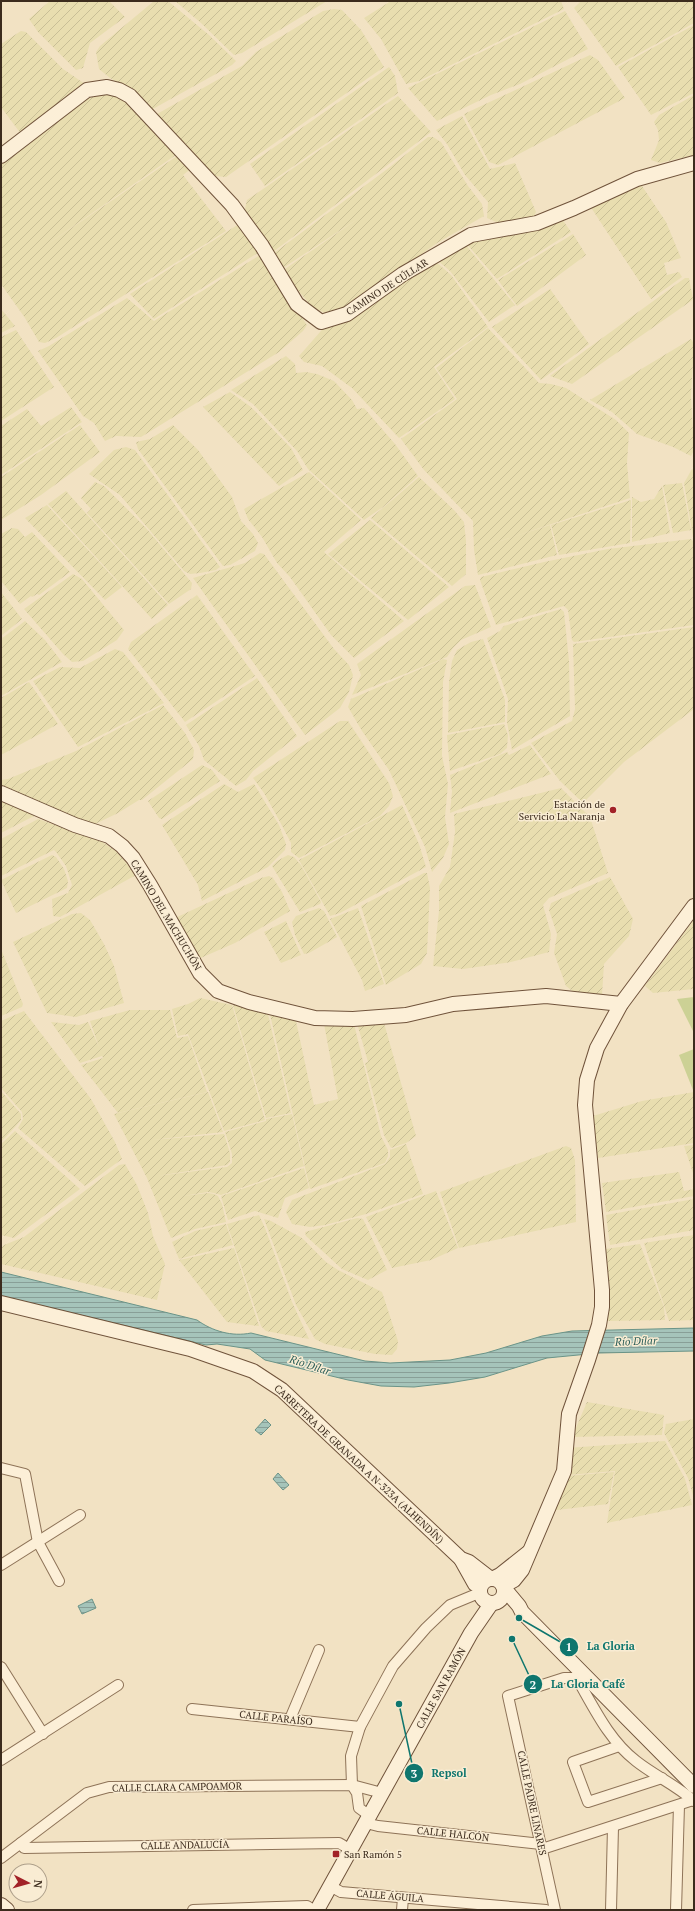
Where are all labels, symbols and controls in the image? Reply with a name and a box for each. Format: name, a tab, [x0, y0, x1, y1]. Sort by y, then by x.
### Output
street label: CAMINO DE CÚLLAR	[344, 255, 431, 318]
place label: Estación de Servicio La Naranja	[519, 798, 605, 823]
marker: Estación de Servicio La Naranja	[608, 805, 618, 815]
street label: CAMINO DEL MACHUCHÓN	[128, 857, 205, 973]
water label: Río Dílar	[614, 1333, 658, 1349]
water label: Río Dílar	[287, 1352, 333, 1378]
street label: CARRETERA DE GRANADA A N-323A (ALHENDÍN)	[271, 1382, 447, 1546]
callout: La Gloria	[559, 1635, 643, 1658]
text: 1	[566, 1639, 572, 1654]
text: La Gloria	[587, 1639, 635, 1653]
street label: CALLE SAN RAMÓN	[413, 1645, 469, 1731]
callout: La Gloria Café	[523, 1673, 633, 1696]
text: 2	[530, 1677, 537, 1692]
text: La Gloria Café	[551, 1677, 625, 1691]
street label: CALLE PARAÍSO	[239, 1708, 313, 1728]
street label: CALLE PADRE LINARES	[515, 1749, 549, 1857]
callout: Repsol	[404, 1762, 475, 1785]
text: 3	[411, 1766, 418, 1781]
text: Repsol	[431, 1766, 467, 1780]
street label: CALLE CLARA CAMPOAMOR	[112, 1779, 243, 1795]
street label: CALLE HALCÓN	[416, 1824, 490, 1844]
street label: CALLE ANDALUCÍA	[141, 1838, 230, 1852]
place label: San Ramón 5	[344, 1848, 402, 1861]
marker: San Ramón 5	[331, 1849, 341, 1859]
north arrow	[8, 1863, 48, 1903]
text: N	[30, 1879, 45, 1890]
street label: CALLE ÁGUILA	[356, 1887, 425, 1905]

